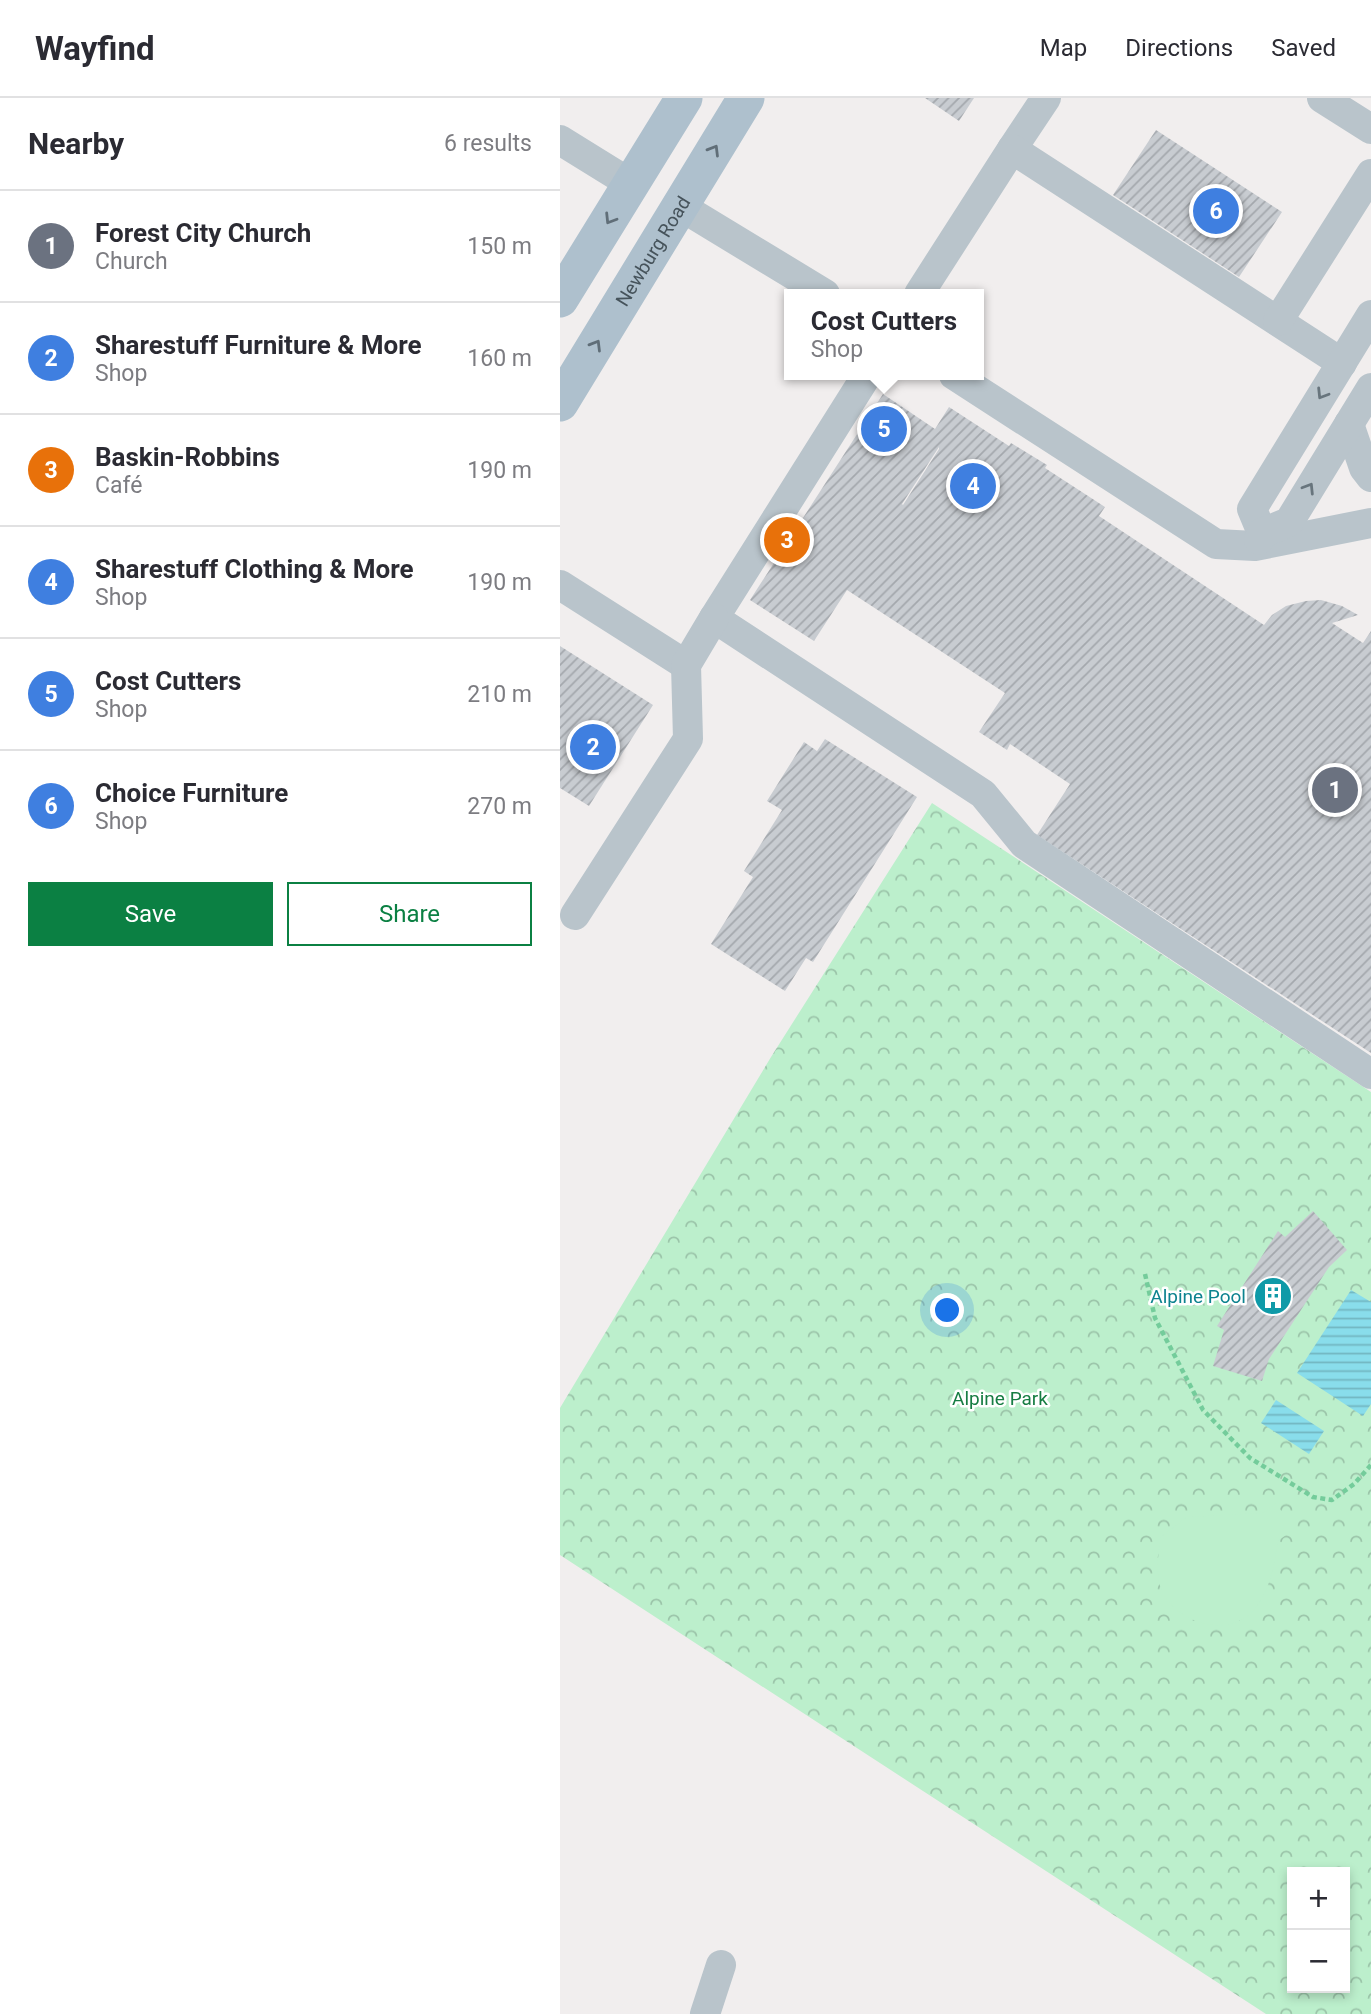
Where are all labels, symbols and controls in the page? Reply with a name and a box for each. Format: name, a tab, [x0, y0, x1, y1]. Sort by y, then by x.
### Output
text: Wayfind	[35, 29, 155, 68]
text: Map	[1040, 34, 1087, 62]
text: Directions	[1125, 34, 1233, 62]
text: Saved	[1271, 34, 1336, 62]
text: Nearby	[28, 126, 124, 161]
text: 6 results	[444, 130, 532, 157]
one-way arrow	[706, 145, 719, 158]
pin: 6	[1193, 185, 1239, 237]
street label: Newburg Road	[610, 192, 695, 310]
one-way arrow	[605, 211, 618, 224]
text: Forest City Church	[95, 218, 311, 248]
text: 1	[44, 233, 58, 260]
text: 150 m	[467, 233, 532, 260]
text: Church	[95, 248, 168, 275]
popup	[784, 289, 984, 380]
text: Cost Cutters	[811, 306, 957, 336]
text: Sharestuff Furniture & More	[95, 330, 422, 360]
text: Shop	[811, 336, 863, 363]
one-way arrow	[587, 339, 600, 352]
text: 2	[44, 345, 58, 372]
text: 160 m	[467, 345, 532, 372]
text: Shop	[95, 360, 147, 387]
one-way arrow	[1318, 386, 1331, 399]
pin: 5	[861, 403, 907, 455]
text: Baskin-Robbins	[95, 442, 280, 472]
text: 3	[44, 457, 58, 484]
text: 190 m	[467, 457, 532, 484]
pin: 4	[950, 460, 996, 512]
text: Café	[95, 472, 142, 499]
one-way arrow	[1301, 483, 1314, 496]
pin: 3	[764, 514, 810, 566]
text: Sharestuff Clothing & More	[95, 554, 414, 584]
text: 4	[44, 569, 58, 596]
text: 190 m	[467, 569, 532, 596]
text: Shop	[95, 584, 147, 611]
text: Cost Cutters	[95, 666, 241, 696]
text: 5	[44, 681, 58, 708]
text: 210 m	[467, 681, 532, 708]
text: Shop	[95, 696, 147, 723]
pin: 2	[570, 721, 616, 773]
pin: 1	[1312, 764, 1358, 816]
text: Choice Furniture	[95, 778, 288, 808]
text: 6	[44, 793, 58, 820]
text: 270 m	[467, 793, 532, 820]
text: Shop	[95, 808, 147, 835]
button: Save	[28, 882, 273, 946]
button: Share	[287, 882, 532, 946]
building icon: Alpine Pool	[1252, 1275, 1294, 1317]
place label: Alpine Pool	[1150, 1285, 1246, 1308]
your location	[930, 1293, 964, 1327]
park label: Alpine Park	[952, 1387, 1048, 1410]
map controls	[1287, 1867, 1350, 1993]
button: +	[1287, 1867, 1350, 1930]
button: −	[1287, 1930, 1350, 1993]

